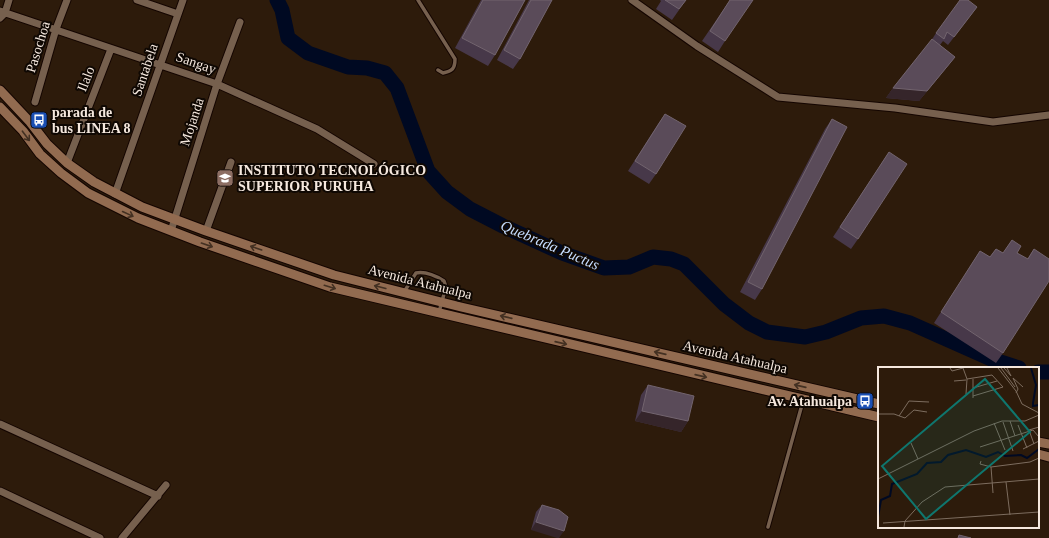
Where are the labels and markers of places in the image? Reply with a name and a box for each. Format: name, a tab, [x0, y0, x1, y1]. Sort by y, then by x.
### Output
place label: parada de bus LINEA 8	[52, 105, 131, 136]
bus stop icon: parada de bus LINEA 8	[29, 110, 49, 130]
place label: INSTITUTO TECNOLÓGICO SUPERIOR PURUHA	[238, 162, 426, 194]
school or university icon: INSTITUTO TECNOLÓGICO SUPERIOR PURUHA	[215, 168, 235, 188]
bus stop icon: Av. Atahualpa	[855, 391, 875, 411]
place label: Av. Atahualpa	[767, 394, 852, 409]

